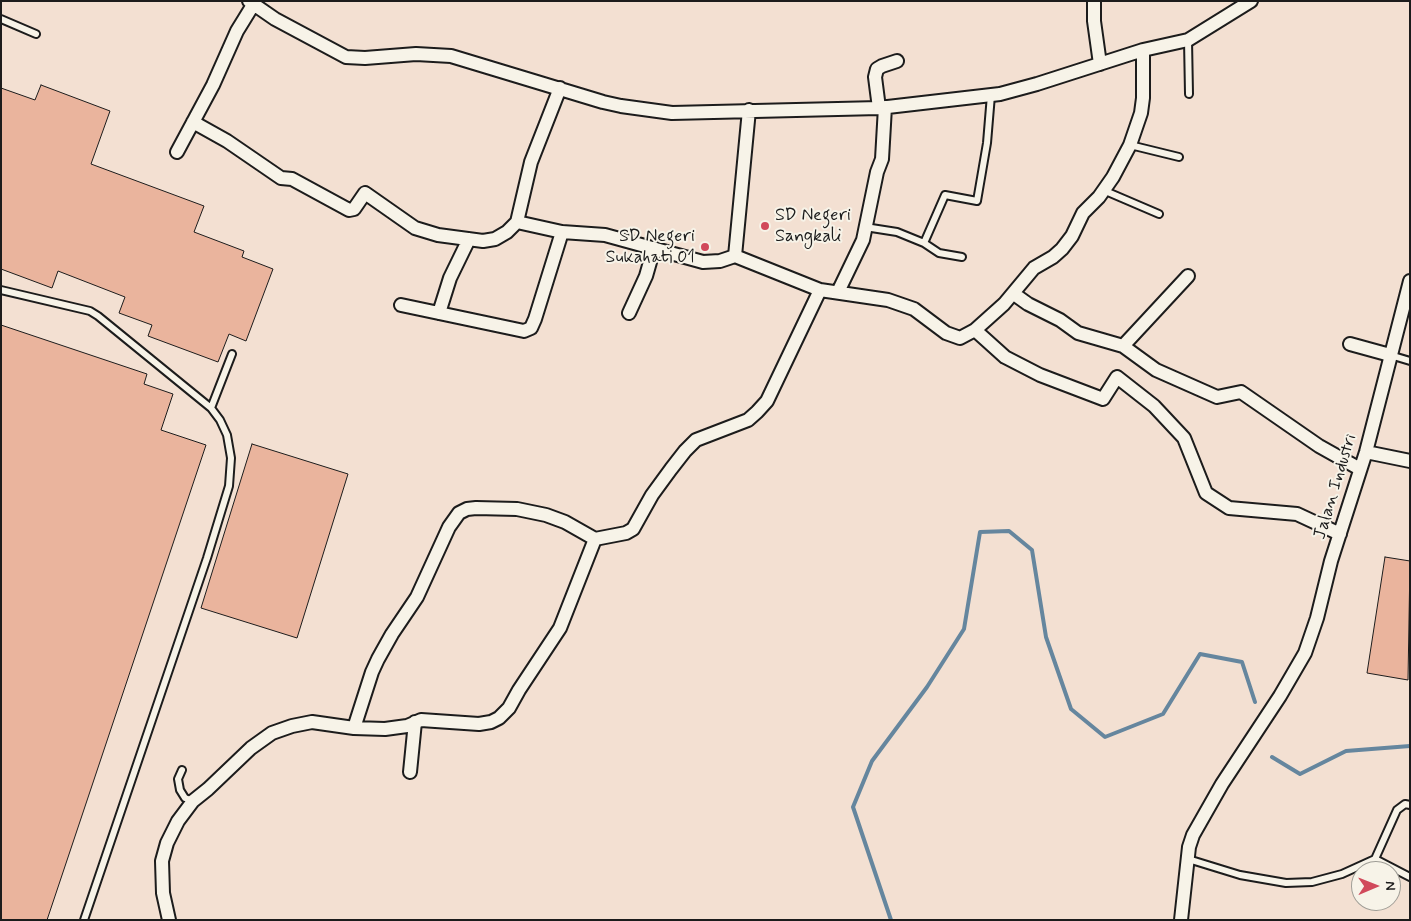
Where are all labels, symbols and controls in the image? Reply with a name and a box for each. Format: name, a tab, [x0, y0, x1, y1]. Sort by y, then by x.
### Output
place label: SD Negeri Sangkali	[775, 205, 851, 248]
marker: SD Negeri Sangkali	[759, 220, 771, 232]
place label: SD Negeri Sukahati 01	[605, 226, 695, 268]
marker: SD Negeri Sukahati 01	[699, 241, 711, 253]
street label: Jalan Industri	[1310, 432, 1362, 542]
north arrow	[1351, 861, 1401, 911]
text: N	[1381, 881, 1399, 891]

